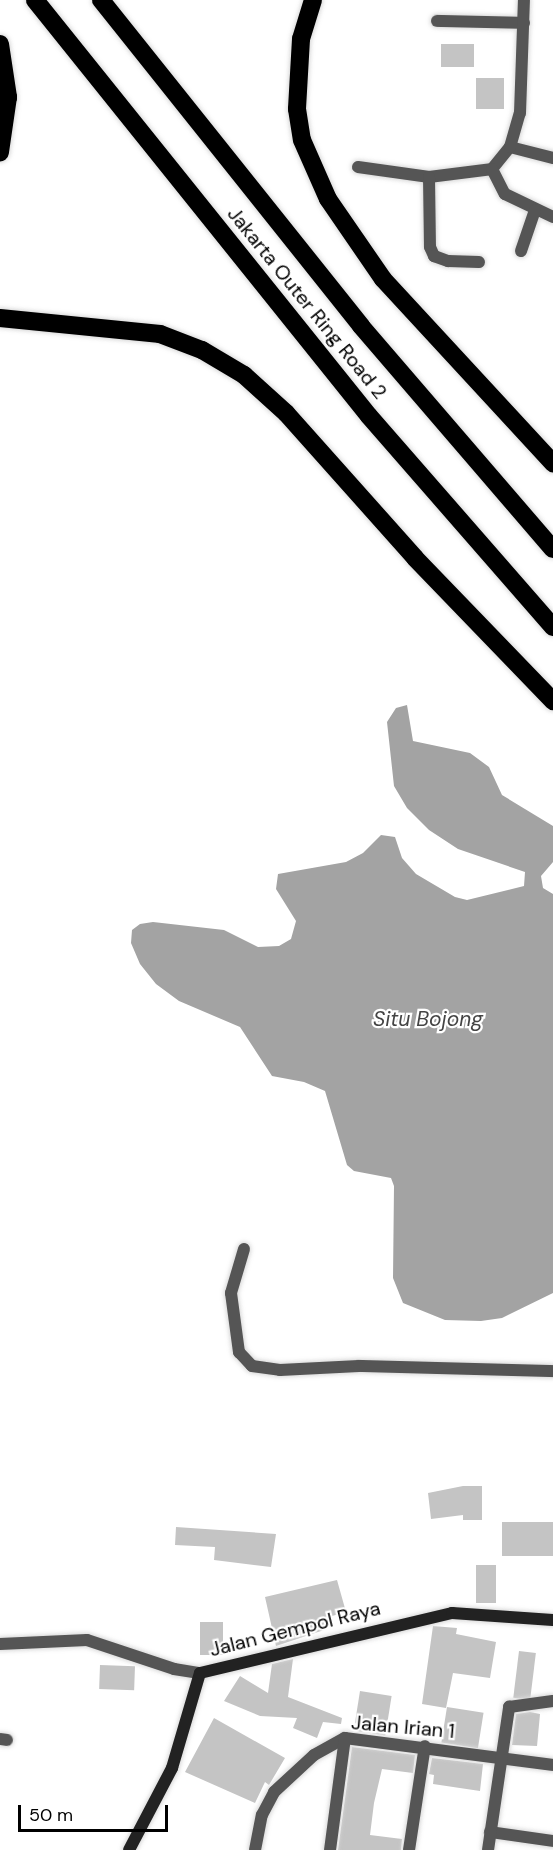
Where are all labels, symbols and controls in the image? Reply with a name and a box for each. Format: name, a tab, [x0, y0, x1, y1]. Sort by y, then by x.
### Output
street label: Jakarta Outer Ring Road 2	[222, 202, 392, 404]
water label: Situ Bojong	[373, 1006, 483, 1032]
street label: Jalan Gempol Raya	[207, 1596, 383, 1662]
street label: Jalan Irian 1	[350, 1711, 456, 1743]
scale bar	[21, 1793, 171, 1831]
text: 50 m	[29, 1803, 73, 1827]

